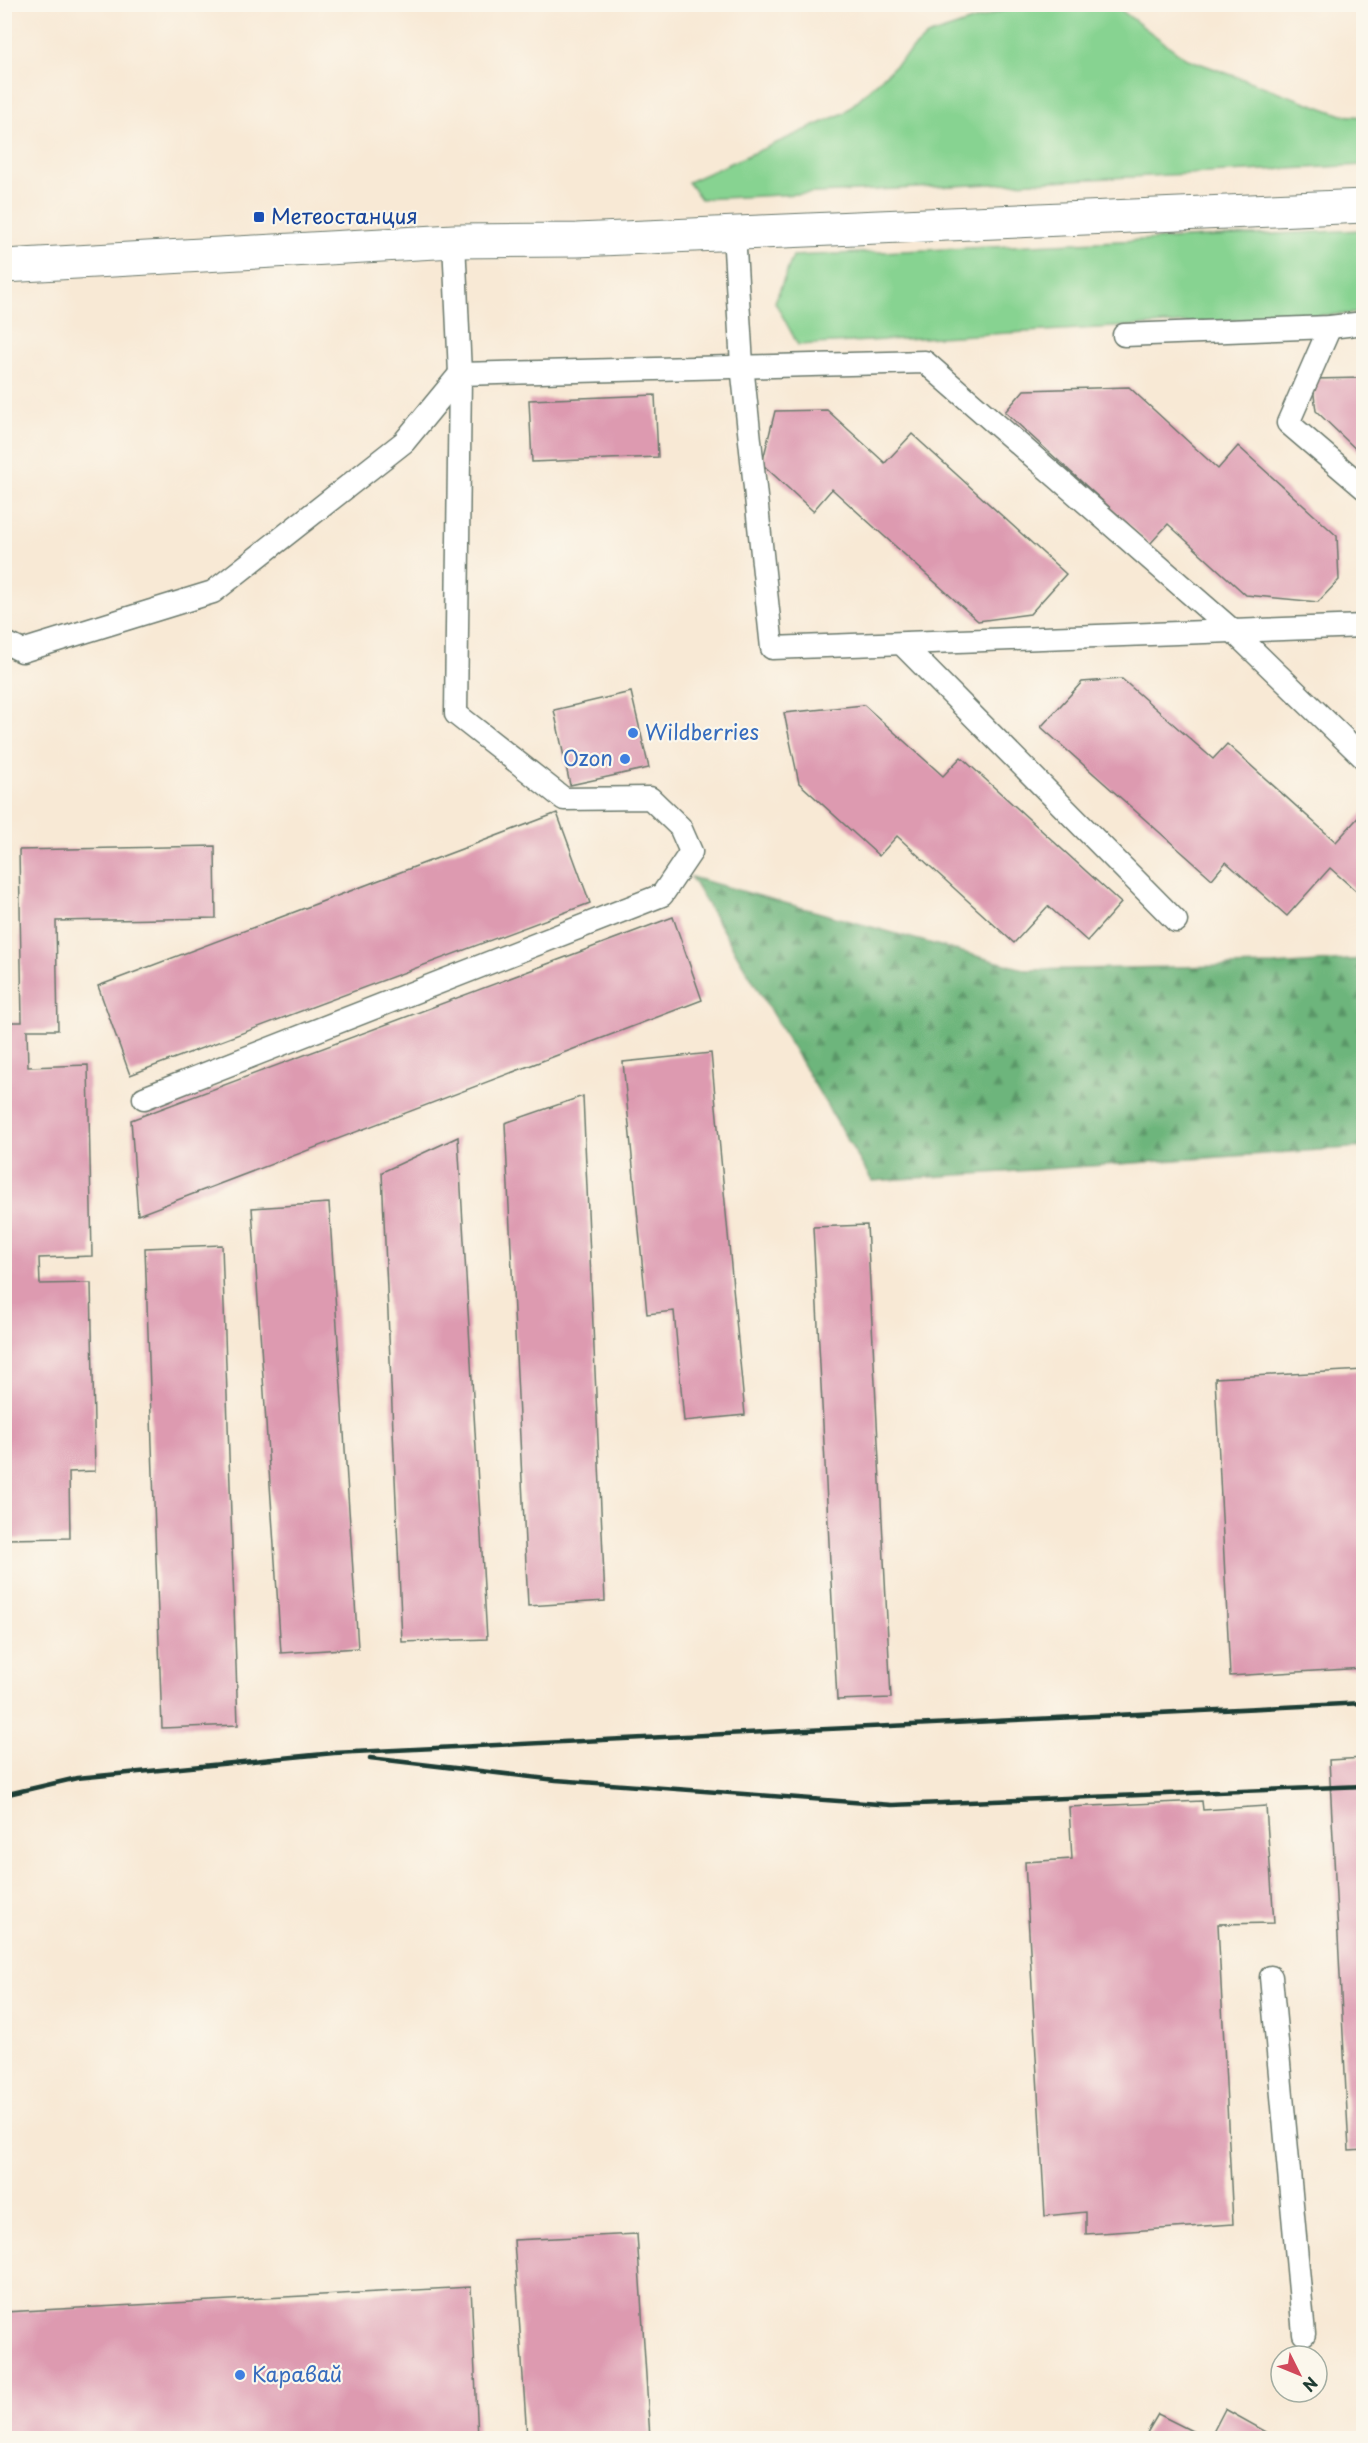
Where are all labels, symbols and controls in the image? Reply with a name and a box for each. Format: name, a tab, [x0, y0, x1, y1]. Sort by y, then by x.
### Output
place label: Метеостанция	[271, 199, 418, 231]
marker: Метеостанция	[252, 210, 266, 224]
place label: Wildberries	[645, 715, 759, 747]
marker: Wildberries	[626, 726, 640, 740]
place label: Ozon	[563, 741, 613, 773]
marker: Ozon	[618, 752, 632, 766]
north arrow	[1269, 2344, 1329, 2404]
place label: Каравай	[252, 2357, 342, 2389]
marker: Каравай	[233, 2368, 247, 2382]
text: N	[1298, 2372, 1324, 2398]

